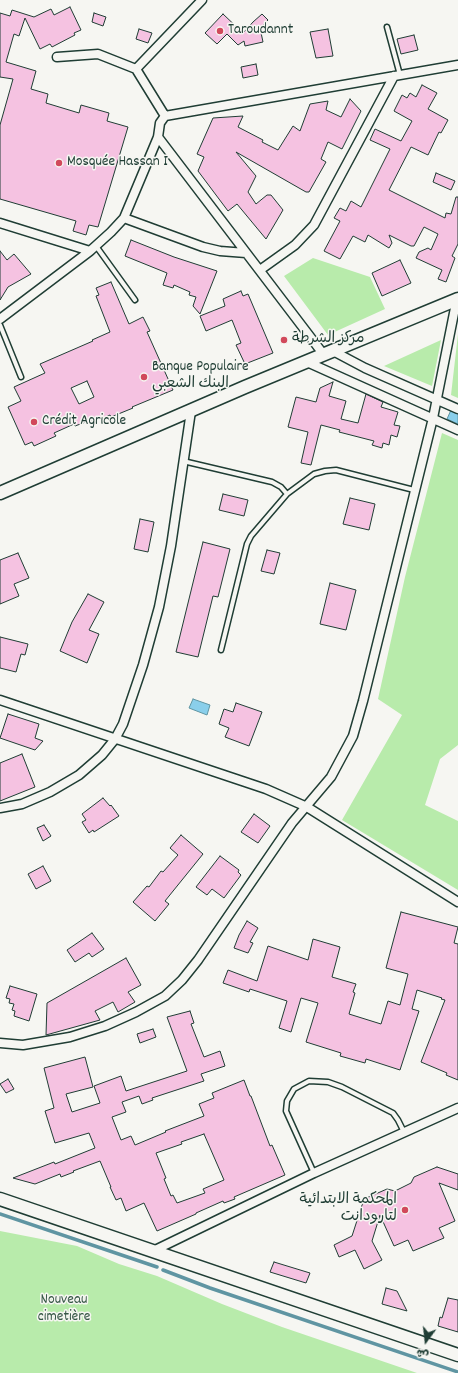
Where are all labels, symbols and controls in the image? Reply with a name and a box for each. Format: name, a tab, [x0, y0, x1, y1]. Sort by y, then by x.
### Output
place label: Taroudannt	[228, 22, 293, 40]
marker: Taroudannt	[215, 26, 225, 36]
place label: Mosquée Hassan I	[67, 154, 168, 172]
marker: Mosquée Hassan I	[54, 158, 64, 168]
place label: مركز الشرطة	[292, 331, 364, 349]
marker: مركز الشرطة	[279, 335, 289, 345]
place label: Banque Populaire البنك الشعبي	[152, 359, 249, 394]
marker: Banque Populaire البنك الشعبي	[139, 372, 149, 382]
place label: Crédit Agricole	[42, 413, 126, 431]
marker: Crédit Agricole	[29, 417, 39, 427]
place label: المحكمة الابتدائية لتارودانت	[299, 1192, 397, 1227]
marker: المحكمة الابتدائية لتارودانت	[400, 1205, 410, 1215]
park label: Nouveau cimetière	[38, 1292, 90, 1327]
north arrow	[406, 1321, 446, 1361]
text: ش	[415, 1343, 431, 1362]

